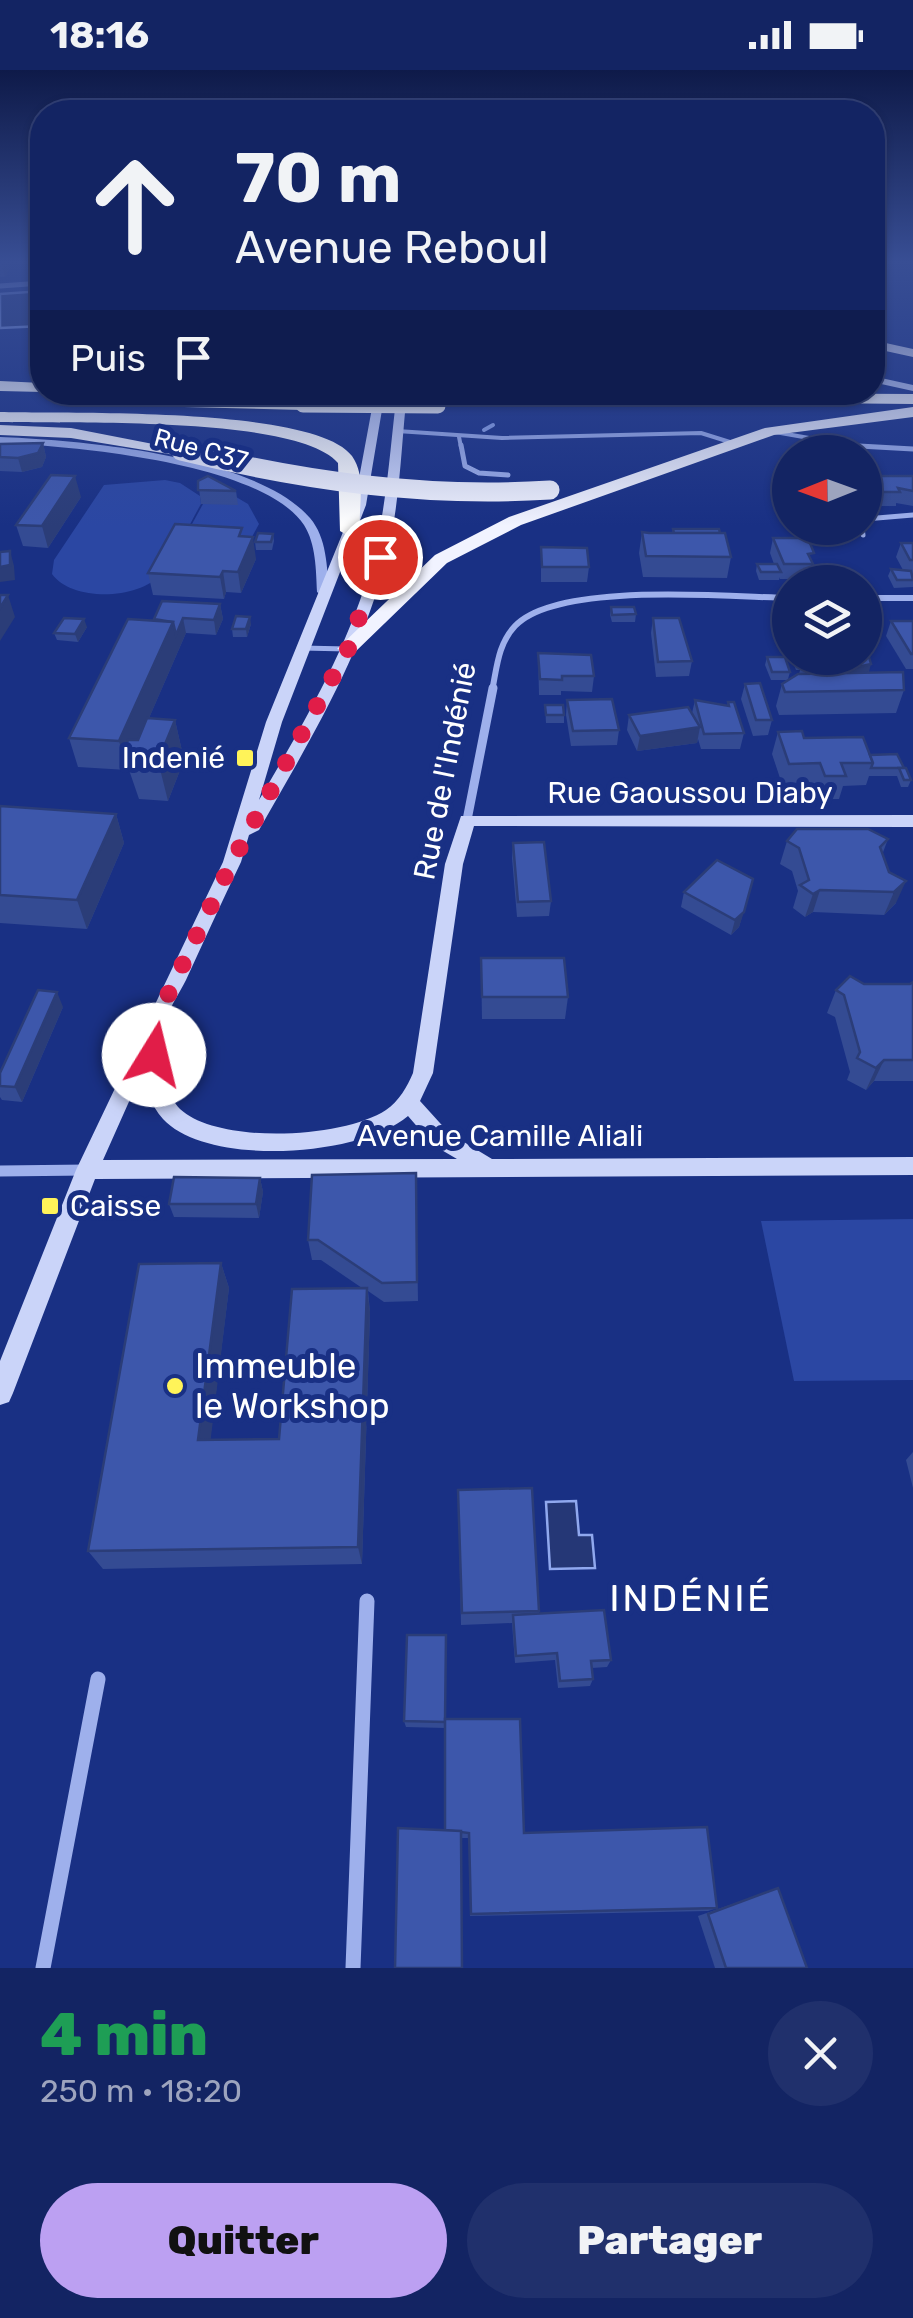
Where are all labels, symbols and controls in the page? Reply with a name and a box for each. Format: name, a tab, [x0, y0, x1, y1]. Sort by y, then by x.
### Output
text: 18:16	[50, 12, 149, 58]
text: 70 m	[235, 137, 402, 220]
icon: ahead	[70, 140, 200, 270]
text: Avenue Reboul	[235, 221, 549, 274]
icon: arrive	[166, 330, 221, 385]
text: Puis	[70, 335, 146, 381]
street label: Rue C37	[151, 423, 251, 475]
north arrow	[772, 435, 882, 545]
map controls	[772, 435, 882, 675]
pin	[338, 515, 423, 600]
icon: arrive	[353, 530, 408, 585]
button: layers	[772, 565, 882, 675]
street label: Rue de l'Indénié	[406, 659, 484, 883]
place label: Indenié	[122, 740, 225, 776]
marker: Indenié	[234, 747, 256, 769]
street label: Rue Gaoussou Diaby	[547, 775, 833, 811]
position arrow	[102, 1003, 206, 1107]
street label: Avenue Camille Aliali	[357, 1118, 643, 1154]
place label: Caisse	[70, 1188, 161, 1224]
marker: Caisse	[39, 1195, 61, 1217]
place label: Immeuble le Workshop	[195, 1345, 390, 1427]
marker: Immeuble le Workshop	[164, 1375, 186, 1397]
district label: INDÉNIÉ	[609, 1575, 773, 1621]
text: 4 min	[40, 1999, 208, 2070]
button: close	[768, 2001, 873, 2106]
text: 250 m · 18:20	[40, 2072, 242, 2110]
button: Quitter	[40, 2183, 447, 2298]
button: Partager	[467, 2183, 873, 2298]

